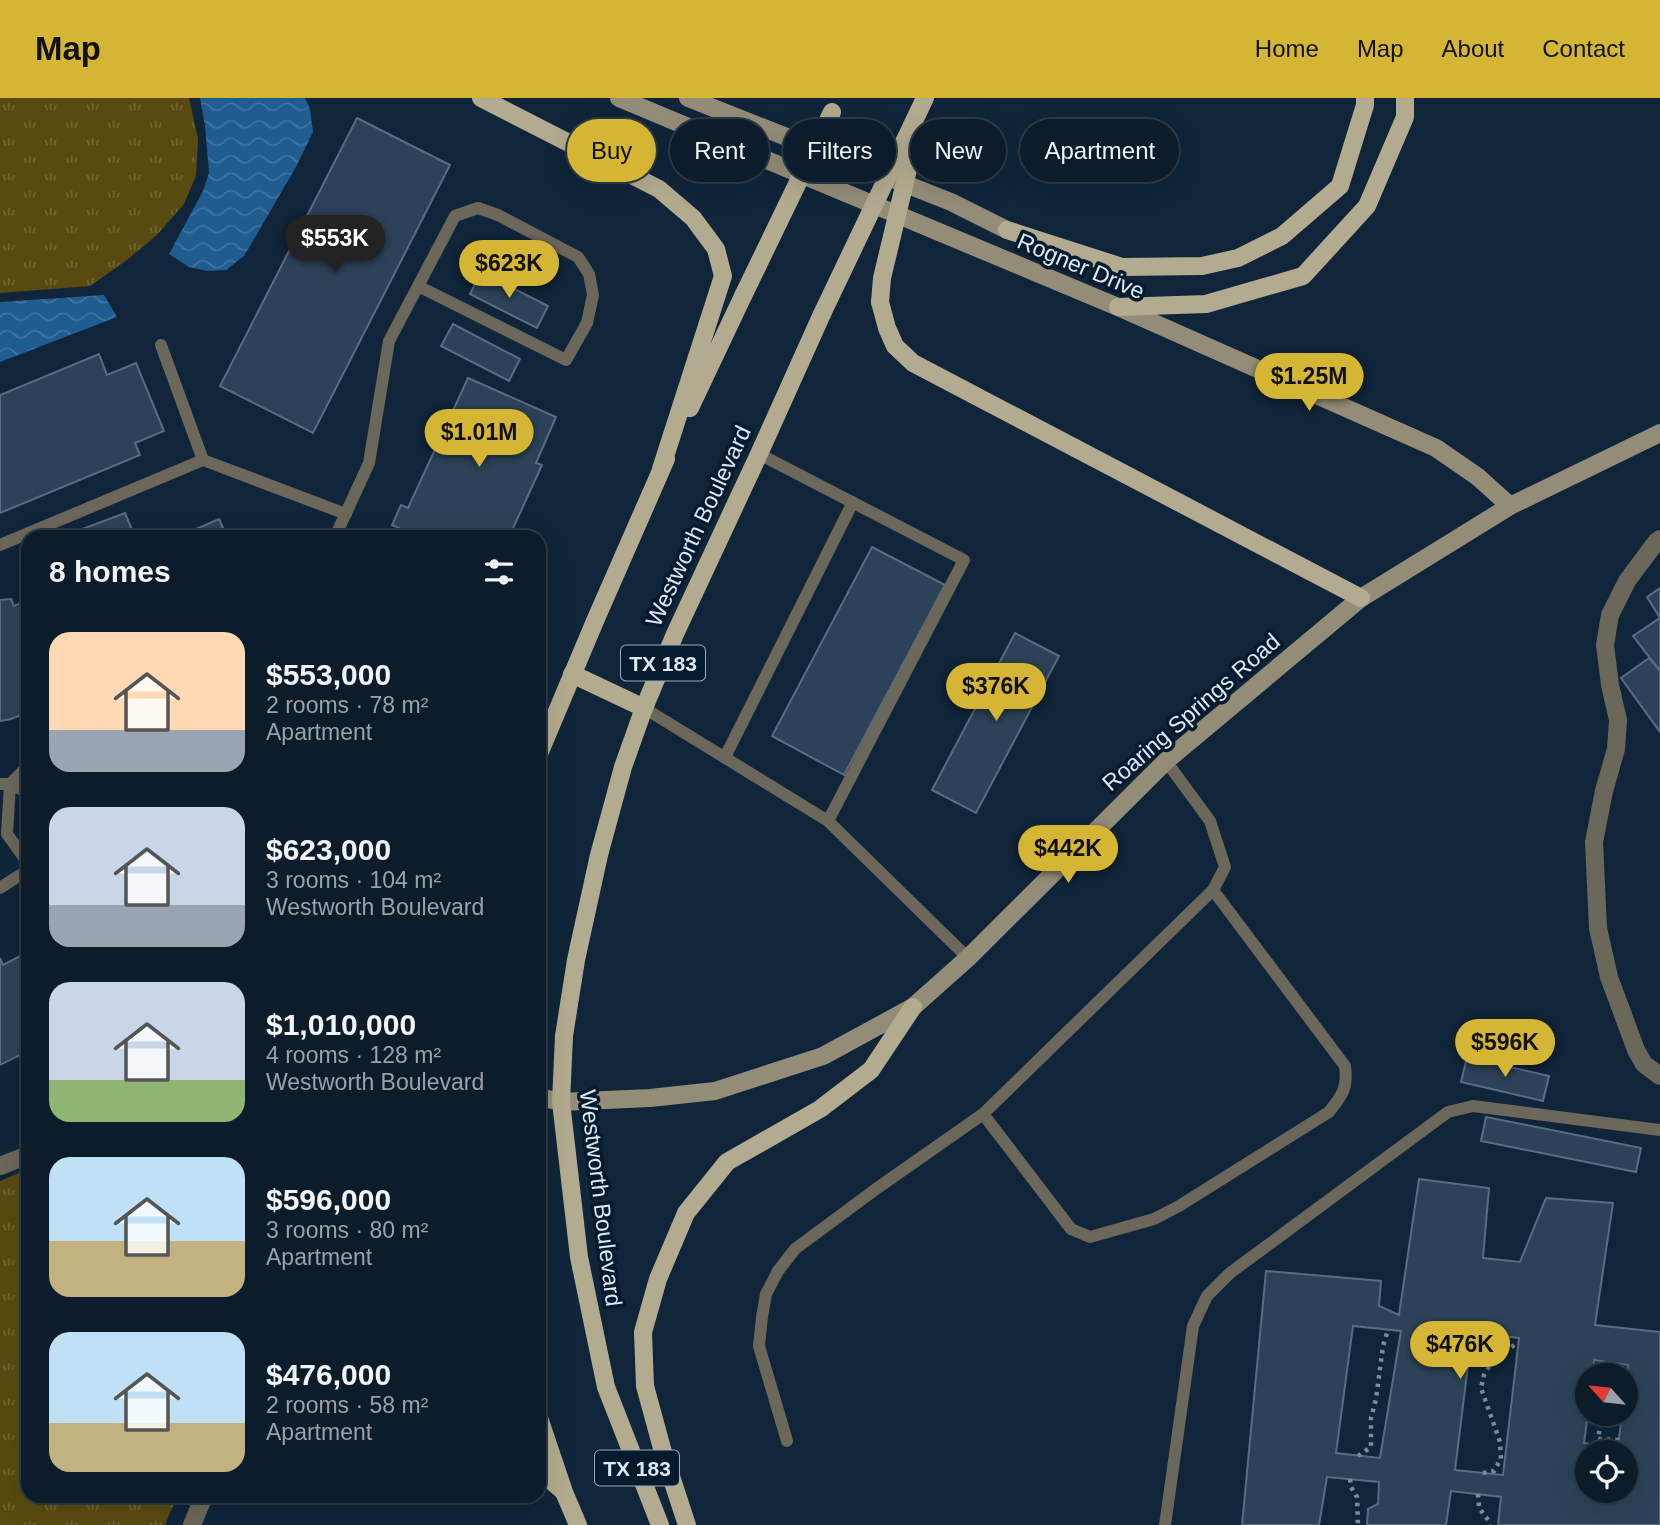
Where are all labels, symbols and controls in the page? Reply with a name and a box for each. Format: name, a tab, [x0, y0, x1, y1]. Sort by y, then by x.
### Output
text: Map	[35, 30, 101, 67]
text: Home	[1255, 35, 1319, 62]
text: Map	[1357, 35, 1404, 62]
text: About	[1442, 35, 1504, 62]
text: Contact	[1542, 35, 1625, 62]
chip: Buy	[567, 119, 656, 182]
chip: Rent	[670, 119, 769, 182]
chip: Filters	[783, 119, 896, 182]
chip: New	[910, 119, 1006, 182]
chip: Apartment	[1020, 119, 1179, 182]
pin: $553K	[286, 216, 384, 275]
text: $553K	[301, 225, 369, 251]
street label: Rogner Drive	[1014, 228, 1148, 304]
pin: $623K	[460, 240, 558, 300]
text: $623K	[475, 250, 543, 276]
pin: $1.25M	[1252, 354, 1366, 413]
text: $1.25M	[1271, 363, 1347, 389]
pin: $1.01M	[422, 410, 536, 469]
text: $1.01M	[441, 419, 517, 445]
street label: Westworth Boulevard	[640, 422, 756, 630]
icon: filters	[480, 553, 518, 591]
text: 8 homes	[49, 555, 171, 588]
street label: Roaring Springs Road	[1097, 628, 1285, 796]
road number: TX 183	[621, 646, 705, 680]
text: $553,000	[266, 658, 391, 691]
icon: home	[105, 660, 189, 744]
pin: $376K	[947, 664, 1045, 723]
text: $376K	[962, 673, 1030, 699]
text: 2 rooms · 78 m²	[266, 692, 428, 718]
text: Apartment	[266, 719, 372, 745]
pin: $442K	[1019, 826, 1117, 885]
text: $623,000	[266, 833, 391, 866]
icon: home	[105, 835, 189, 919]
text: $442K	[1034, 835, 1102, 861]
text: 3 rooms · 104 m²	[266, 867, 441, 893]
text: Westworth Boulevard	[266, 894, 484, 920]
text: $1,010,000	[266, 1008, 416, 1041]
icon: home	[105, 1010, 189, 1094]
pin: $596K	[1456, 1020, 1554, 1079]
text: $596K	[1471, 1029, 1539, 1055]
text: 4 rooms · 128 m²	[266, 1042, 441, 1068]
text: Westworth Boulevard	[266, 1069, 484, 1095]
street label: Westworth Boulevard	[575, 1088, 627, 1308]
text: $596,000	[266, 1183, 391, 1216]
icon: home	[105, 1185, 189, 1269]
text: 3 rooms · 80 m²	[266, 1217, 428, 1243]
text: Apartment	[266, 1244, 372, 1270]
pin: $476K	[1411, 1322, 1509, 1381]
text: $476K	[1426, 1331, 1494, 1357]
text: $476,000	[266, 1358, 391, 1391]
icon: home	[105, 1360, 189, 1444]
north arrow	[1575, 1363, 1638, 1426]
map controls	[1575, 1363, 1638, 1503]
text: 2 rooms · 58 m²	[266, 1392, 428, 1418]
text: Apartment	[266, 1419, 372, 1445]
button: locate	[1575, 1440, 1638, 1503]
road number: TX 183	[595, 1450, 679, 1486]

